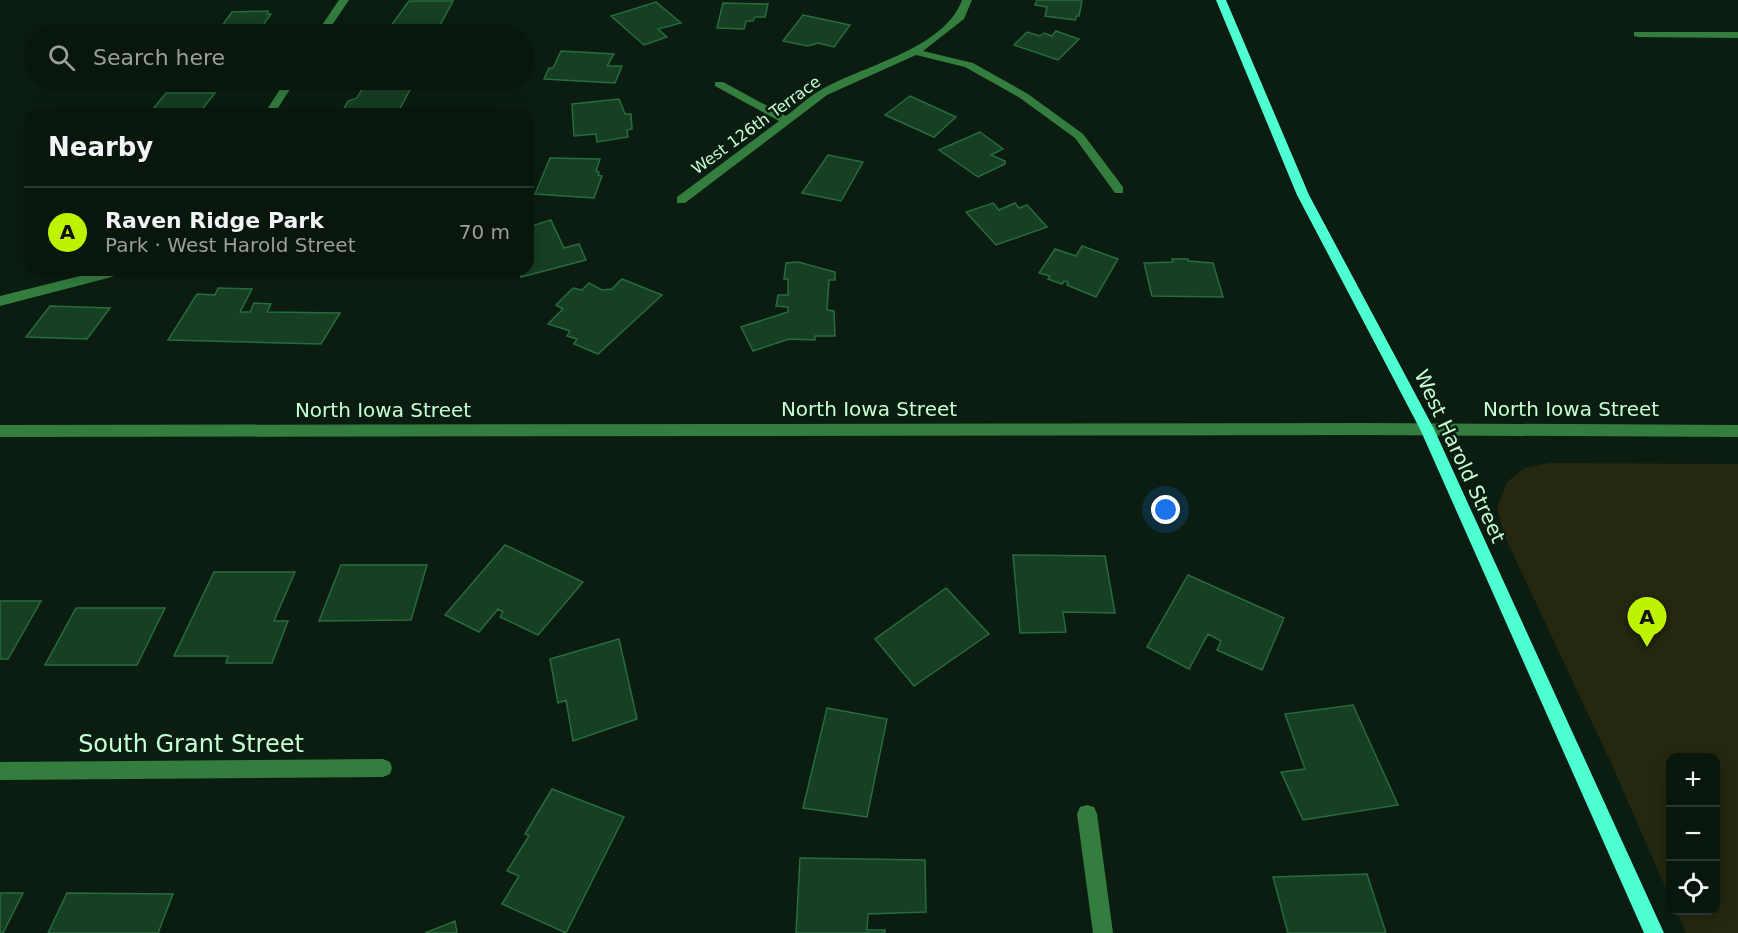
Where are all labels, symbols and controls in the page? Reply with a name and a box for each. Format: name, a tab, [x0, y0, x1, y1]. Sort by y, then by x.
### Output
search box	[24, 24, 534, 90]
icon: search	[45, 41, 78, 74]
text: Search here	[93, 45, 225, 70]
street label: West 126th Terrace	[688, 72, 824, 178]
text: Nearby	[48, 132, 153, 162]
text: Raven Ridge Park	[105, 208, 324, 233]
text: A	[60, 220, 75, 244]
text: 70 m	[459, 220, 510, 244]
text: Park · West Harold Street	[105, 233, 356, 257]
street label: West Harold Street	[1409, 366, 1511, 547]
street label: North Iowa Street	[781, 397, 957, 421]
street label: North Iowa Street	[1483, 397, 1659, 421]
street label: North Iowa Street	[295, 398, 471, 422]
your location	[1151, 495, 1180, 524]
pin: A	[1628, 598, 1666, 647]
street label: South Grant Street	[78, 730, 304, 758]
map controls	[1666, 753, 1720, 915]
button: +	[1666, 753, 1720, 807]
button: −	[1666, 807, 1720, 861]
button: locate	[1666, 861, 1720, 915]

